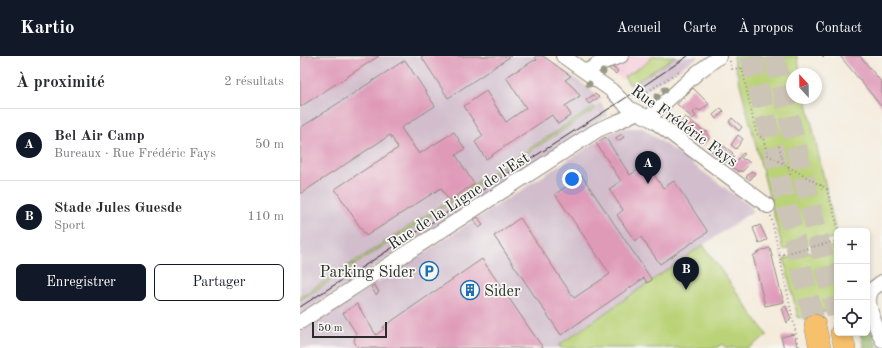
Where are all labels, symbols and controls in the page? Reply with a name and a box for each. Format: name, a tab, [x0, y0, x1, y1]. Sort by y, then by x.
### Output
text: Kartio	[20, 19, 75, 38]
text: Accueil	[617, 21, 661, 35]
text: Carte	[683, 21, 716, 35]
text: À propos	[738, 21, 793, 35]
text: Contact	[815, 21, 862, 35]
north arrow	[786, 68, 822, 104]
text: À proximité	[16, 74, 105, 91]
text: 2 résultats	[224, 75, 284, 88]
street label: Rue Frédéric Fays	[628, 83, 740, 171]
text: Bel Air Camp	[54, 129, 145, 144]
text: A	[24, 138, 34, 151]
text: 50 m	[255, 138, 284, 151]
text: Bureaux · Rue Frédéric Fays	[54, 147, 216, 160]
street label: Rue de la Ligne de l'Est	[386, 150, 533, 253]
pin: A	[635, 151, 661, 184]
your location	[562, 169, 582, 189]
text: Stade Jules Guesde	[54, 201, 182, 216]
text: B	[24, 210, 34, 223]
text: 110 m	[247, 210, 284, 223]
text: Sport	[54, 219, 85, 232]
map controls	[834, 228, 870, 336]
button: +	[834, 228, 870, 264]
pin: B	[673, 257, 699, 290]
parking icon: Parking Sider	[418, 260, 440, 282]
button: Enregistrer	[16, 264, 146, 301]
button: Partager	[154, 264, 284, 301]
button: −	[834, 264, 870, 300]
place label: Parking Sider	[319, 265, 415, 281]
building icon: Sider	[459, 279, 481, 301]
place label: Sider	[484, 284, 521, 300]
button: locate	[834, 300, 870, 336]
scale bar	[312, 320, 387, 339]
text: 50 m	[318, 323, 343, 334]

